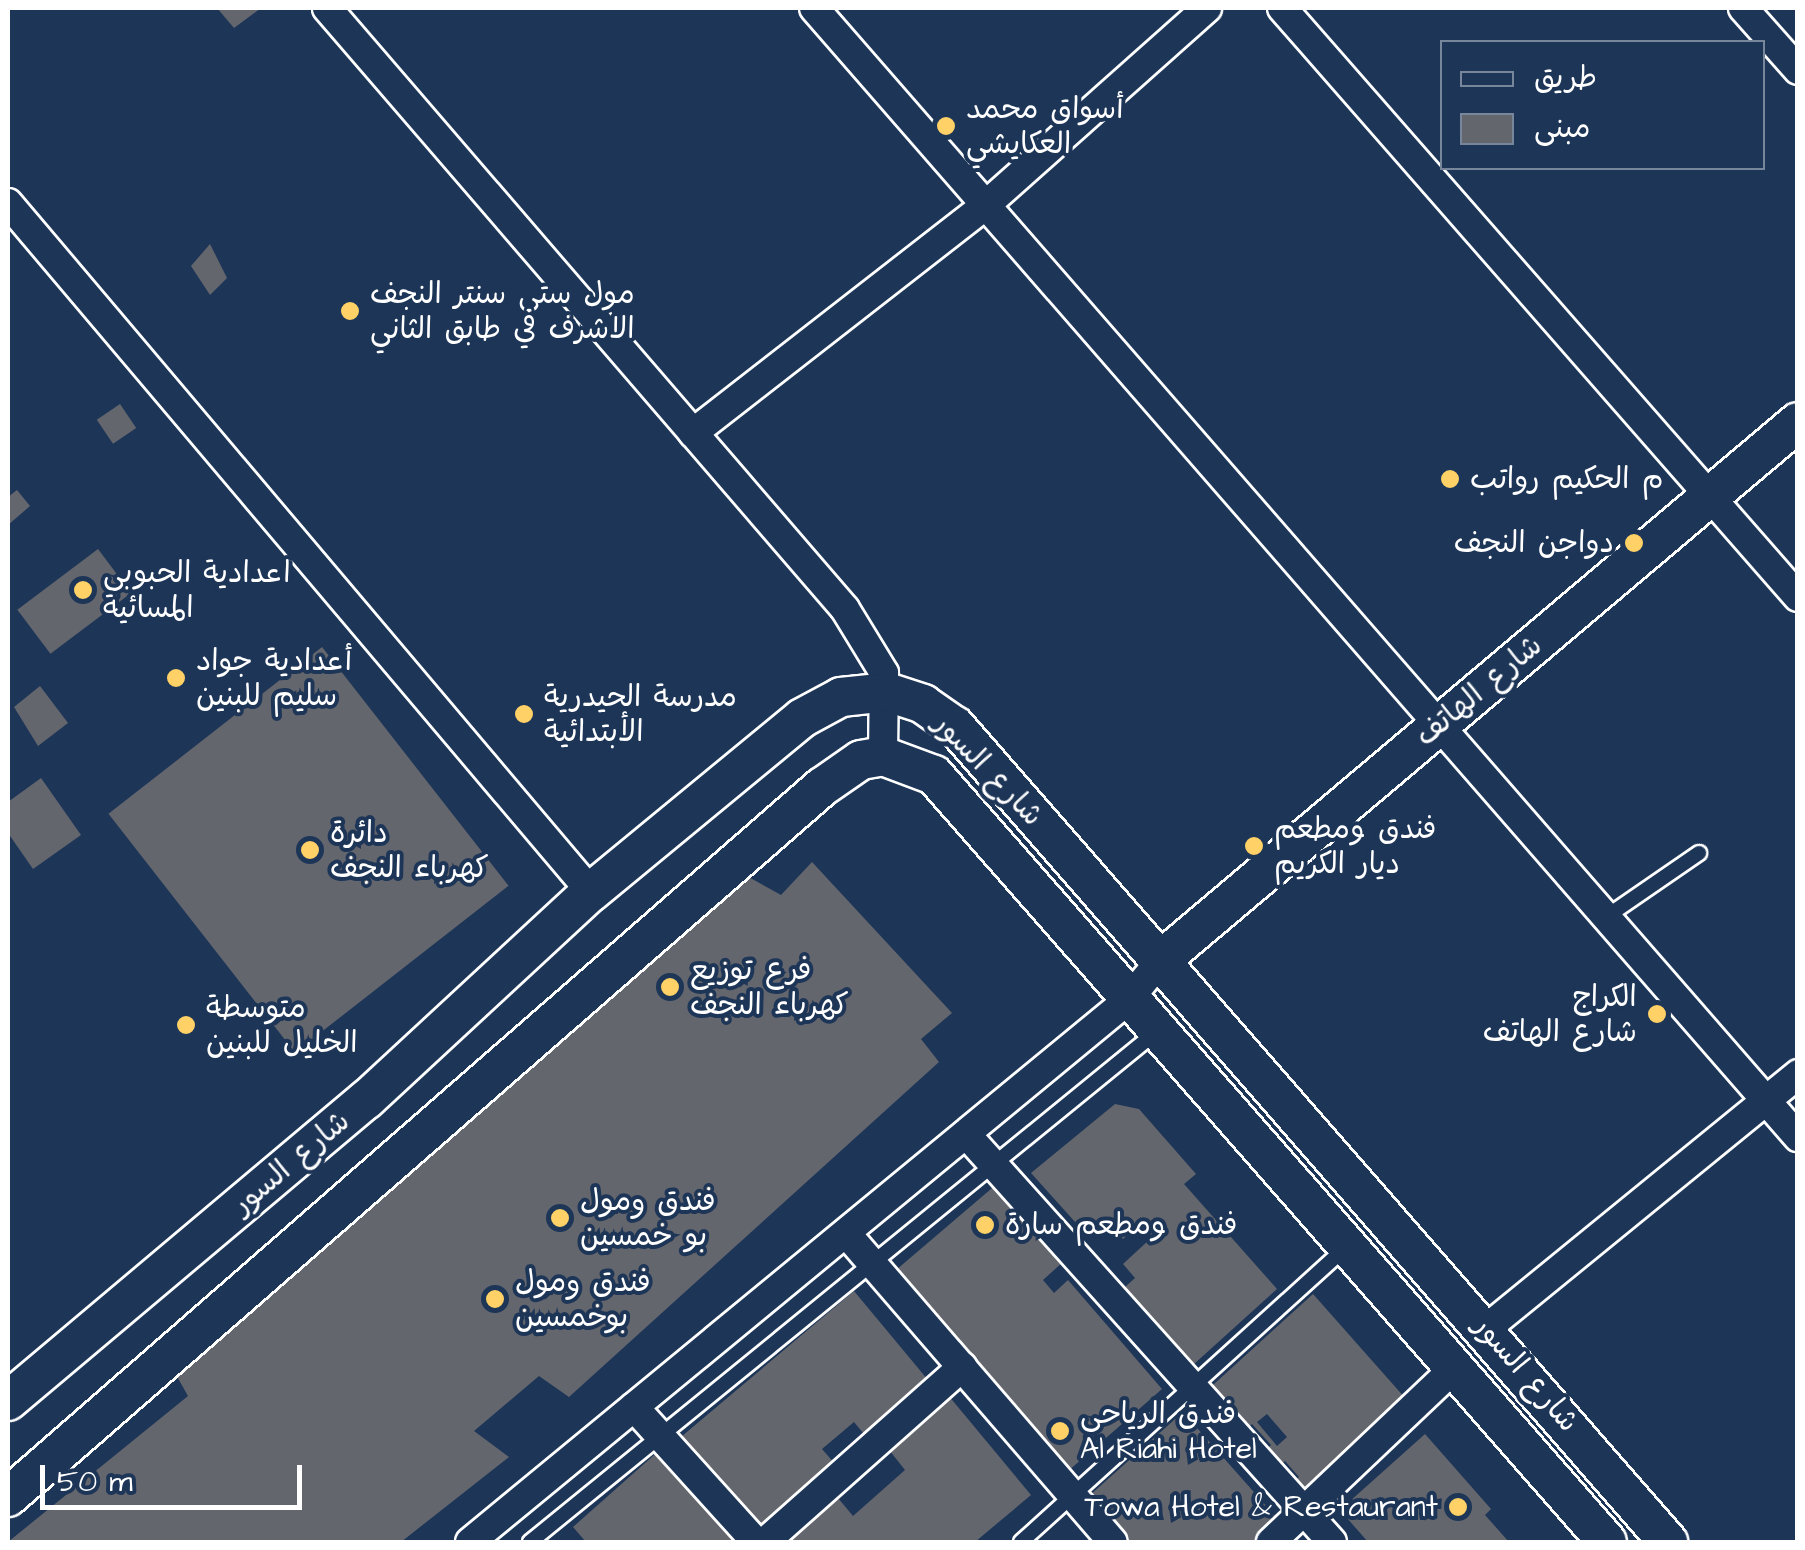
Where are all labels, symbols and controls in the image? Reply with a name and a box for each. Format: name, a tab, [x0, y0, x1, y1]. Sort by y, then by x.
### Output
legend	[1440, 40, 1765, 170]
text: طريق	[1534, 57, 1597, 99]
place label: أسواق محمد العكايشي	[966, 91, 1124, 162]
text: مبنى	[1534, 107, 1590, 149]
marker: أسواق محمد العكايشي	[935, 115, 957, 137]
place label: مول ستي سنتر النجف الاشرف في طابق الثاني	[370, 276, 635, 346]
marker: مول ستي سنتر النجف الاشرف في طابق الثاني	[339, 300, 361, 322]
place label: م الحكيم رواتب	[1470, 461, 1664, 497]
marker: م الحكيم رواتب	[1439, 468, 1461, 490]
place label: دواجن النجف	[1454, 525, 1614, 561]
marker: دواجن النجف	[1623, 532, 1645, 554]
place label: اعدادية الحبوبي المسائية	[103, 555, 291, 626]
marker: اعدادية الحبوبي المسائية	[72, 579, 94, 601]
street label: شارع الهاتف	[1408, 628, 1550, 754]
place label: أعدادية جواد سليم للبنين	[196, 643, 352, 714]
marker: أعدادية جواد سليم للبنين	[165, 667, 187, 689]
place label: مدرسة الحيدرية الأبتدائية	[544, 679, 737, 750]
marker: مدرسة الحيدرية الأبتدائية	[513, 703, 535, 725]
street label: شارع السور	[926, 706, 1050, 834]
place label: فندق ومطعم ديار الكريم	[1274, 811, 1436, 882]
place label: دائرة كهرباء النجف	[330, 815, 489, 886]
marker: فندق ومطعم ديار الكريم	[1243, 835, 1265, 857]
marker: دائرة كهرباء النجف	[299, 839, 321, 861]
place label: فرع توزيع كهرباء النجف	[690, 952, 849, 1022]
marker: فرع توزيع كهرباء النجف	[659, 976, 681, 998]
place label: الكراج شارع الهاتف	[1483, 979, 1637, 1050]
place label: متوسطة الخليل للبنين	[206, 990, 358, 1060]
marker: الكراج شارع الهاتف	[1646, 1003, 1668, 1025]
marker: متوسطة الخليل للبنين	[175, 1014, 197, 1036]
street label: شارع السور	[225, 1103, 357, 1223]
place label: فندق ومول بو خمسين	[580, 1183, 716, 1254]
marker: فندق ومول بو خمسين	[549, 1207, 571, 1229]
place label: فندق ومطعم سارة	[1005, 1207, 1237, 1243]
marker: فندق ومطعم سارة	[974, 1214, 996, 1236]
place label: فندق ومول بوخمسين	[515, 1264, 651, 1334]
marker: فندق ومول بوخمسين	[484, 1288, 506, 1310]
street label: شارع السور	[1466, 1308, 1586, 1440]
place label: فندق الرياحي Al Riahi Hotel	[1080, 1396, 1257, 1466]
marker: فندق الرياحي Al Riahi Hotel	[1049, 1420, 1071, 1442]
scale bar	[45, 1445, 308, 1507]
text: 50 m	[57, 1461, 133, 1503]
place label: Towa Hotel & Restaurant	[1084, 1489, 1438, 1525]
marker: Towa Hotel & Restaurant	[1447, 1496, 1469, 1518]

